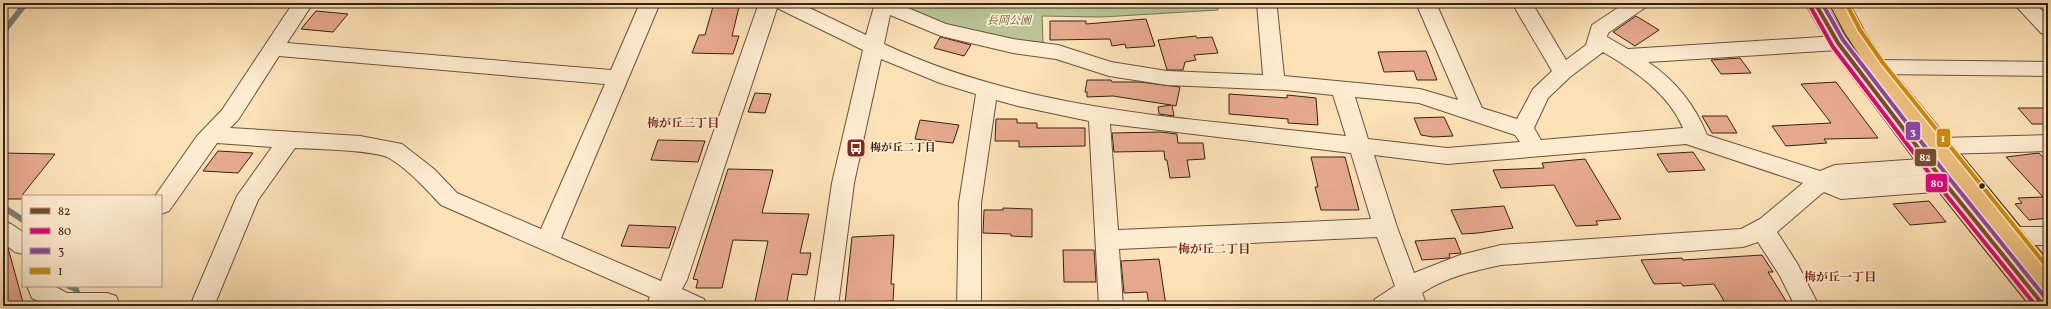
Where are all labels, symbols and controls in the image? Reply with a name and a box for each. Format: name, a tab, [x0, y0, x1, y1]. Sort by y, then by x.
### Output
park label: 長岡公園	[987, 14, 1033, 29]
district label: 梅が丘三丁目	[647, 116, 719, 132]
line badge: 3	[1905, 121, 1921, 141]
text: 3	[1910, 125, 1916, 140]
line badge: 1	[1936, 128, 1951, 148]
text: 1	[1941, 132, 1945, 147]
bus stop icon: 梅が丘二丁目	[845, 137, 867, 159]
place label: 梅が丘二丁目	[870, 141, 936, 156]
line badge: 82	[1914, 148, 1937, 167]
text: 82	[1919, 151, 1931, 166]
line badge: 80	[1925, 173, 1948, 193]
text: 80	[1931, 177, 1944, 192]
unlabelled marker	[1977, 181, 1987, 191]
legend	[22, 195, 162, 287]
text: 82	[58, 204, 71, 220]
text: 80	[58, 224, 71, 240]
district label: 梅が丘二丁目	[1178, 242, 1250, 258]
text: 3	[58, 244, 64, 260]
text: 1	[58, 264, 63, 280]
district label: 梅が丘一丁目	[1804, 270, 1876, 286]

